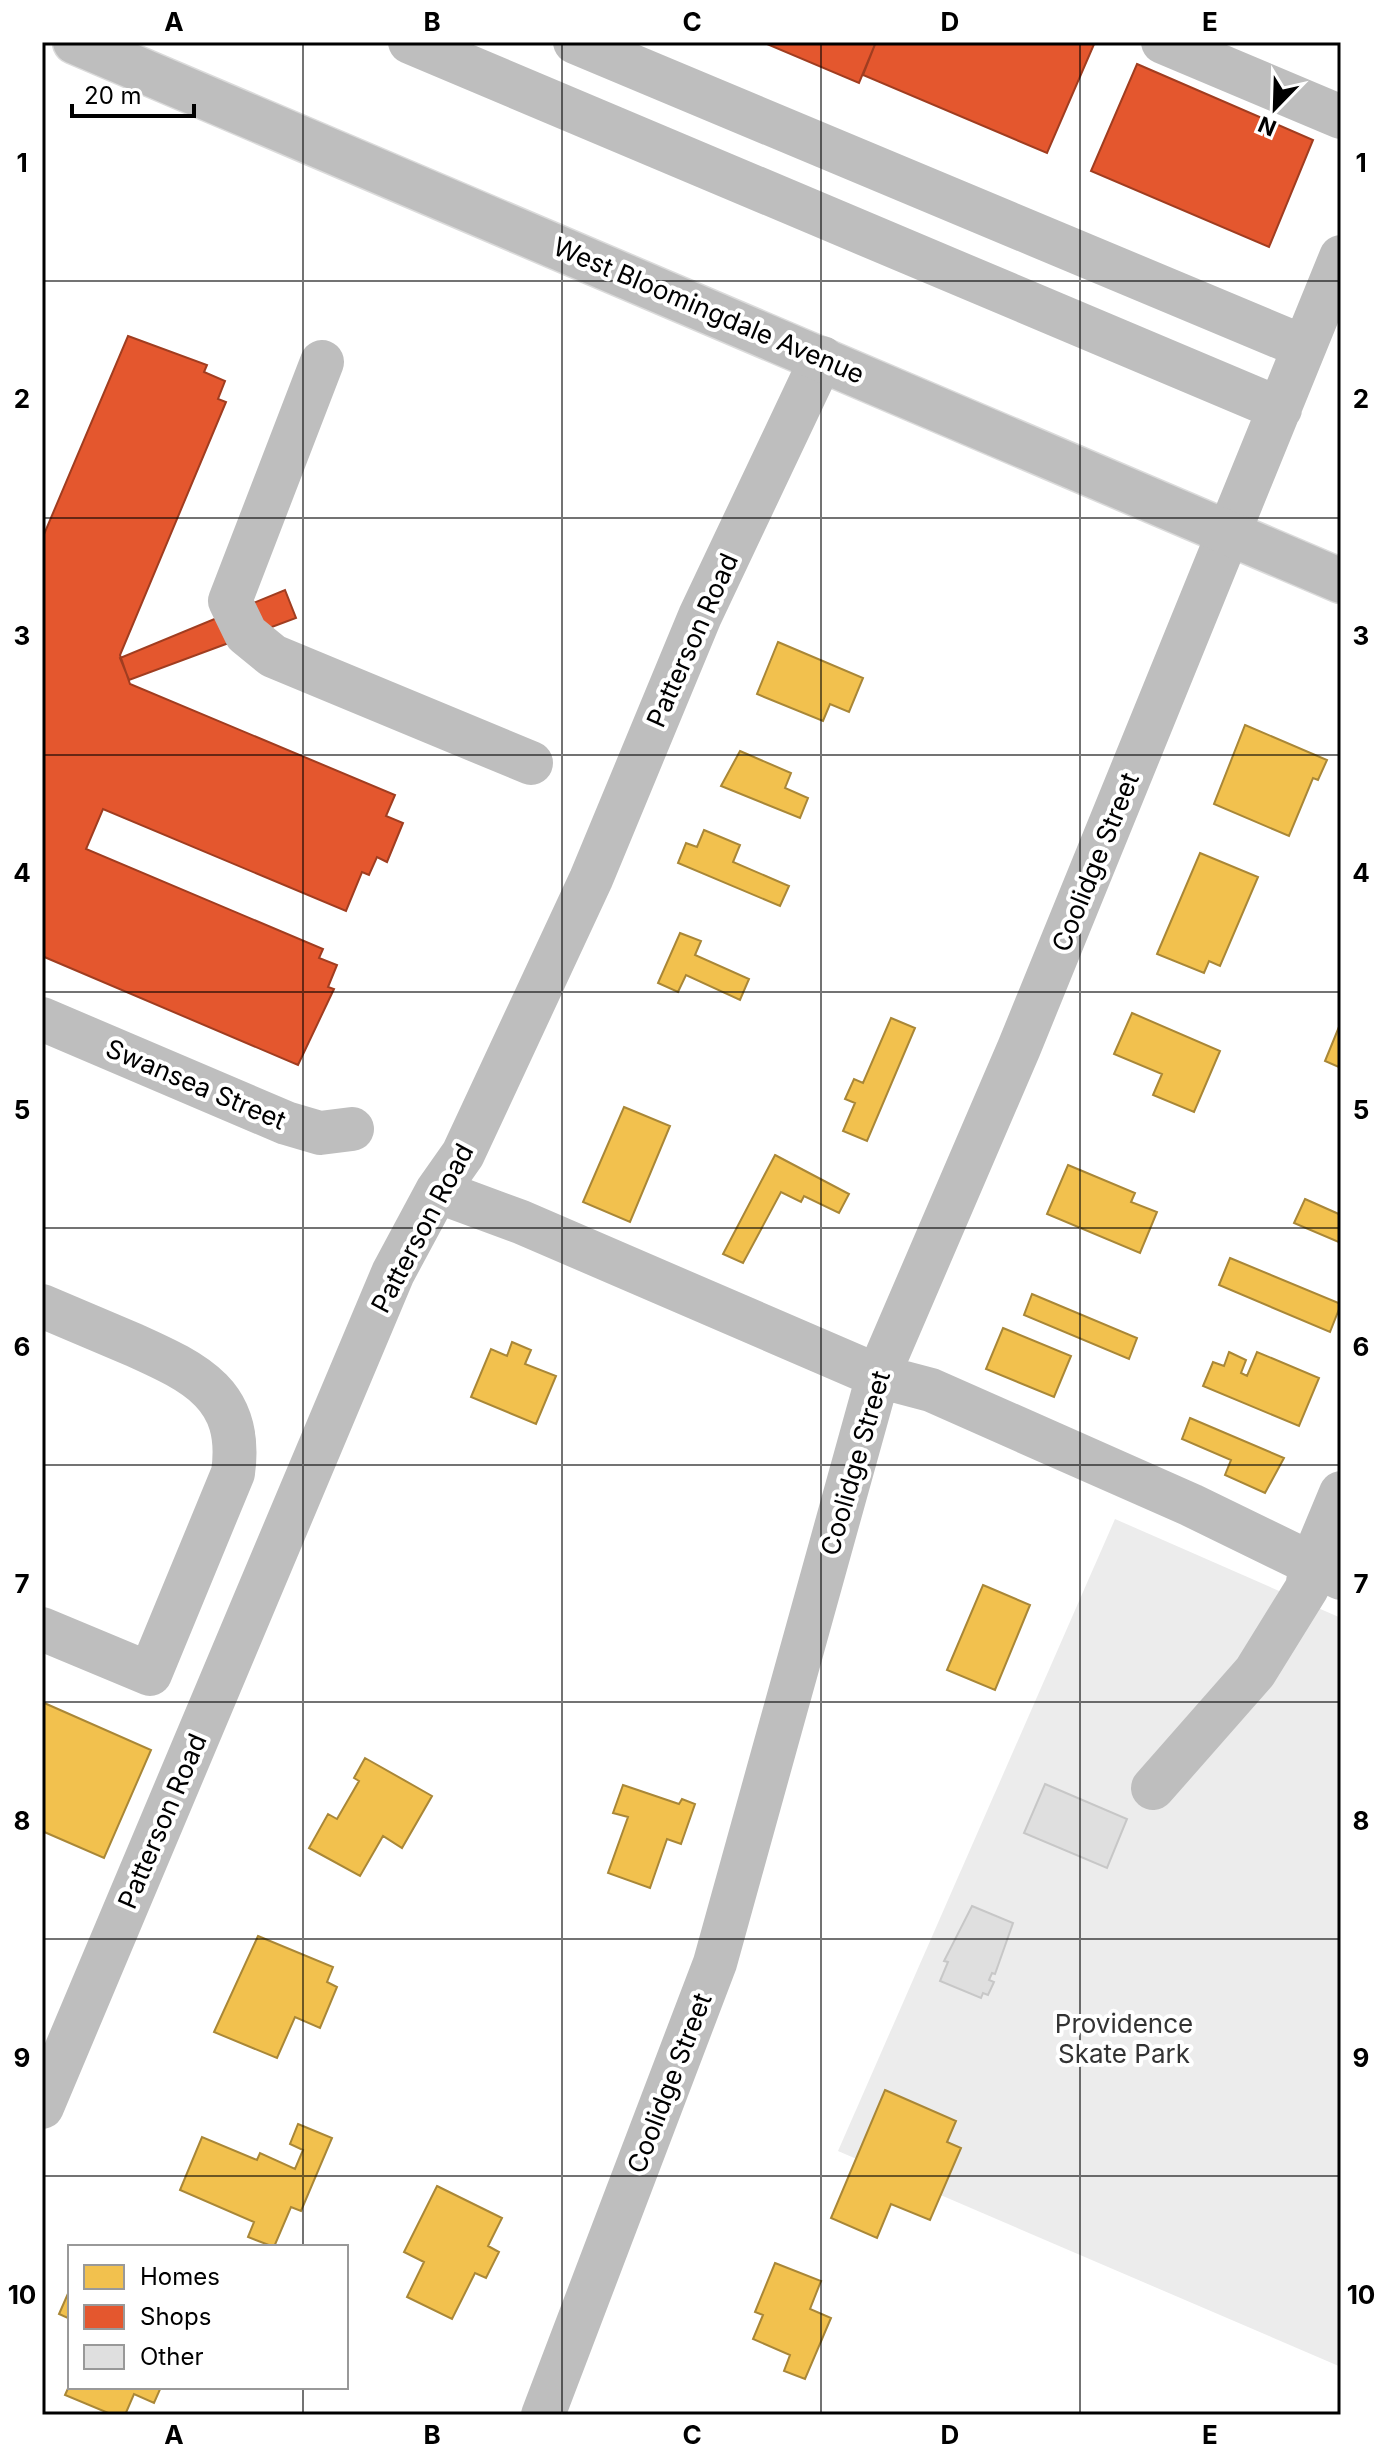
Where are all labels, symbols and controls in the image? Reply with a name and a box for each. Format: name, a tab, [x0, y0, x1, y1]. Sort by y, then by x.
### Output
text: A	[164, 6, 184, 37]
text: B	[423, 6, 441, 37]
text: C	[682, 6, 702, 37]
text: D	[941, 6, 959, 37]
text: E	[1202, 6, 1218, 37]
scale bar	[72, 68, 194, 118]
north arrow	[1235, 68, 1315, 148]
text: 20 m	[84, 81, 142, 110]
text: N	[1254, 111, 1280, 142]
text: 1	[16, 147, 28, 178]
text: 1	[1355, 147, 1367, 178]
street label: West Bloomingdale Avenue	[549, 230, 869, 390]
text: 2	[14, 383, 30, 414]
text: 2	[1353, 383, 1369, 414]
street label: Patterson Road	[640, 548, 744, 732]
text: 3	[14, 620, 30, 651]
text: 3	[1353, 620, 1369, 651]
street label: Coolidge Street	[1045, 768, 1145, 956]
text: 4	[13, 857, 31, 888]
text: 4	[1352, 857, 1370, 888]
street label: Swansea Street	[101, 1032, 291, 1136]
text: 5	[14, 1094, 30, 1125]
text: 5	[1353, 1094, 1369, 1125]
street label: Patterson Road	[364, 1138, 480, 1318]
text: 6	[14, 1331, 30, 1362]
text: 6	[1353, 1331, 1369, 1362]
street label: Coolidge Street	[814, 1367, 896, 1559]
text: 7	[14, 1568, 30, 1599]
text: 7	[1353, 1568, 1369, 1599]
street label: Patterson Road	[111, 1729, 213, 1913]
text: 8	[14, 1805, 30, 1836]
text: 8	[1353, 1805, 1369, 1836]
street label: Coolidge Street	[620, 1989, 718, 2177]
park label: Providence Skate Park	[1055, 2008, 1193, 2069]
text: 9	[14, 2042, 30, 2073]
text: 9	[1353, 2042, 1369, 2073]
legend	[68, 2245, 348, 2389]
text: Homes	[140, 2262, 220, 2291]
text: 10	[8, 2279, 36, 2310]
text: 10	[1347, 2279, 1375, 2310]
text: Shops	[140, 2302, 211, 2331]
text: Other	[140, 2342, 203, 2371]
text: A	[164, 2419, 184, 2450]
text: B	[423, 2419, 441, 2450]
text: C	[682, 2419, 702, 2450]
text: D	[941, 2419, 959, 2450]
text: E	[1202, 2419, 1218, 2450]

